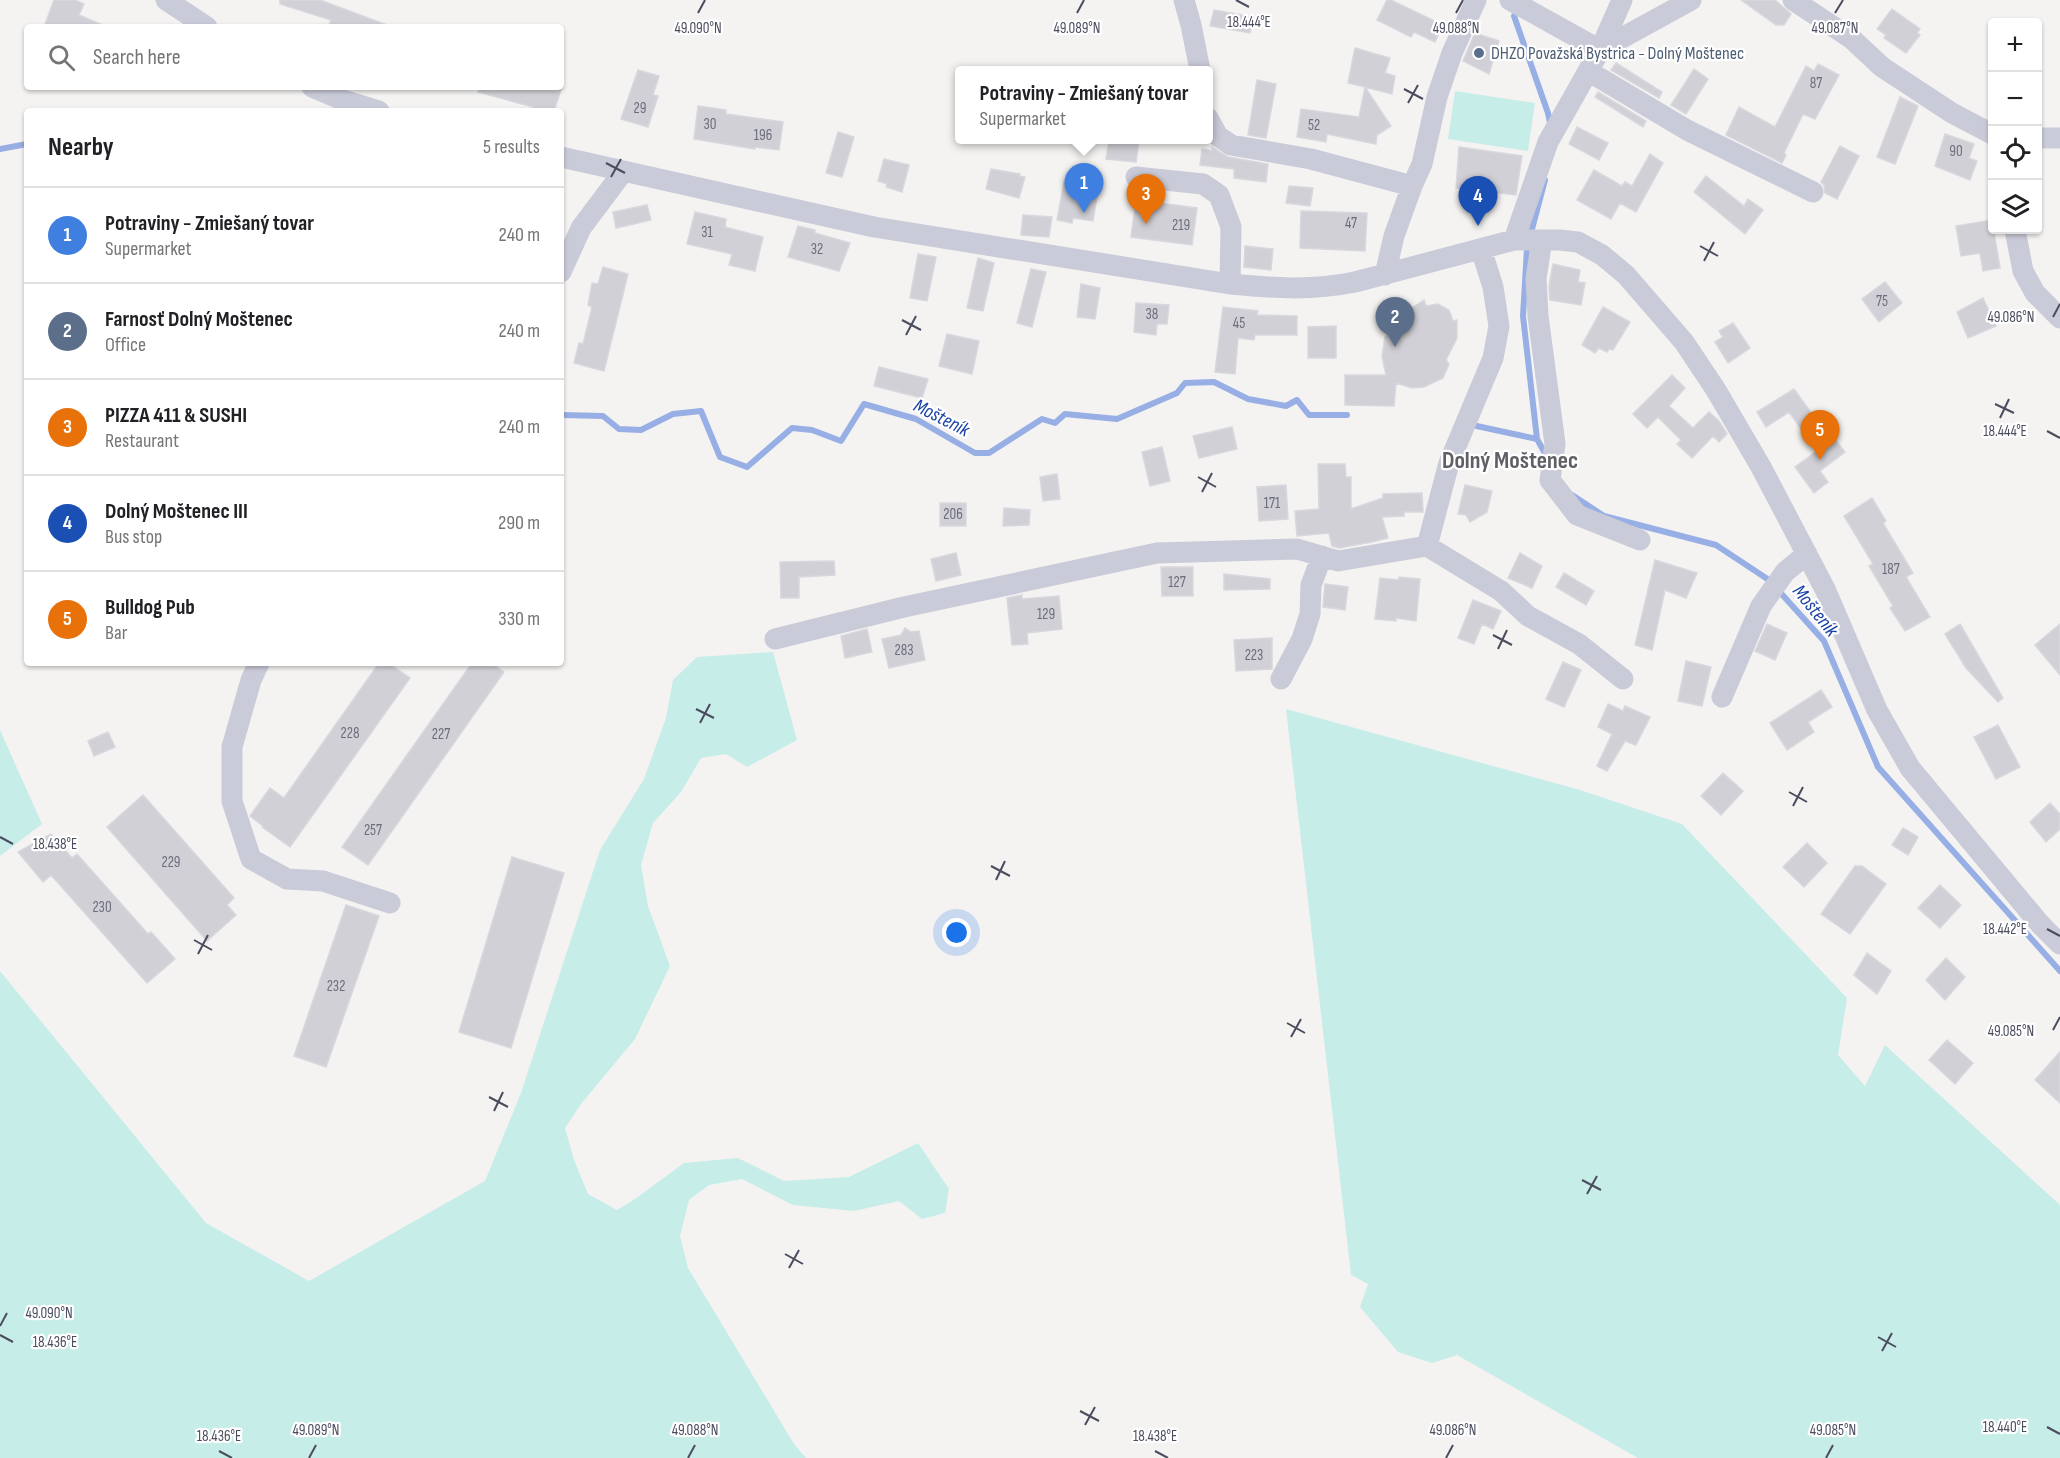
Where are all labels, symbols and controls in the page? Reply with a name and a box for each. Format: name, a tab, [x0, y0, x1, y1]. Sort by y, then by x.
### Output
text: 18.444°E	[1227, 13, 1271, 32]
map controls	[1988, 18, 2042, 234]
button: +	[1988, 18, 2042, 72]
text: 49.090°N	[674, 19, 722, 38]
text: 49.089°N	[1054, 19, 1100, 38]
text: 49.088°N	[1433, 19, 1479, 38]
text: 49.087°N	[1812, 19, 1858, 38]
search box	[24, 24, 564, 90]
icon: search	[45, 41, 78, 74]
place label: DHZO Považská Bystrica - Dolný Moštenec	[1491, 43, 1744, 64]
text: Search here	[93, 44, 180, 71]
marker: DHZO Považská Bystrica - Dolný Moštenec	[1472, 46, 1486, 60]
popup	[955, 66, 1213, 144]
button: −	[1988, 72, 2042, 126]
house number: 87	[1810, 74, 1822, 93]
text: Potraviny - Zmiešaný tovar	[980, 80, 1188, 107]
house number: 29	[634, 99, 646, 118]
text: Supermarket	[980, 107, 1066, 131]
house number: 30	[704, 115, 716, 134]
house number: 52	[1308, 116, 1320, 135]
house number: 196	[754, 126, 772, 145]
button: locate	[1988, 126, 2042, 180]
text: Nearby	[48, 132, 114, 163]
text: 5 results	[483, 135, 540, 159]
house number: 90	[1949, 142, 1963, 161]
pin: 1	[1064, 164, 1104, 213]
pin: 3	[1126, 174, 1166, 224]
pin: 4	[1458, 176, 1498, 226]
button: layers	[1988, 180, 2042, 234]
text: Potraviny - Zmiešaný tovar	[105, 210, 314, 237]
house number: 47	[1345, 214, 1357, 233]
house number: 219	[1172, 216, 1190, 235]
text: 1	[64, 223, 71, 247]
text: 240 m	[499, 223, 540, 247]
house number: 31	[701, 223, 714, 242]
text: Supermarket	[105, 237, 192, 261]
house number: 32	[811, 240, 823, 259]
house number: 75	[1876, 292, 1888, 311]
pin: 2	[1376, 298, 1414, 347]
house number: 38	[1146, 305, 1158, 324]
text: Farnosť Dolný Moštenec	[105, 306, 293, 333]
text: 49.086°N	[1988, 308, 2034, 327]
house number: 45	[1233, 314, 1245, 333]
text: 2	[63, 319, 72, 343]
text: 240 m	[499, 319, 540, 343]
text: Office	[105, 333, 146, 357]
water label: Mošteník	[909, 394, 974, 442]
text: PIZZA 411 & SUSHI	[105, 402, 247, 429]
pin: 5	[1800, 410, 1840, 460]
text: 3	[63, 415, 72, 439]
text: 240 m	[499, 415, 540, 439]
text: 18.444°E	[1983, 422, 2027, 441]
text: Restaurant	[105, 429, 179, 453]
district label: Dolný Moštenec	[1442, 446, 1578, 475]
house number: 171	[1264, 494, 1281, 513]
text: Dolný Moštenec III	[105, 498, 248, 525]
house number: 206	[943, 505, 963, 524]
text: 4	[63, 511, 72, 535]
text: 290 m	[498, 511, 540, 535]
text: Bus stop	[105, 525, 162, 549]
house number: 187	[1882, 560, 1900, 579]
house number: 127	[1168, 573, 1186, 592]
water label: Mošteník	[1787, 580, 1844, 642]
text: Bulldog Pub	[105, 594, 195, 621]
house number: 129	[1037, 605, 1055, 624]
text: 5	[63, 607, 72, 631]
text: 330 m	[498, 607, 540, 631]
text: Bar	[105, 621, 127, 645]
house number: 283	[894, 641, 914, 660]
house number: 223	[1245, 646, 1263, 665]
house number: 228	[341, 724, 359, 743]
house number: 227	[432, 725, 450, 744]
house number: 257	[364, 821, 382, 840]
text: 18.438°E	[33, 835, 77, 854]
house number: 229	[161, 853, 181, 872]
house number: 230	[92, 898, 112, 917]
your location	[942, 918, 971, 947]
text: 18.442°E	[1983, 920, 2027, 939]
house number: 232	[327, 977, 345, 996]
text: 49.085°N	[1988, 1022, 2034, 1041]
text: 49.090°N	[25, 1304, 73, 1323]
text: 18.436°E	[33, 1333, 77, 1352]
text: 18.440°E	[1983, 1418, 2027, 1437]
text: 49.089°N	[293, 1421, 339, 1440]
text: 49.088°N	[672, 1421, 718, 1440]
text: 49.086°N	[1430, 1421, 1476, 1440]
text: 49.085°N	[1810, 1421, 1856, 1440]
text: 18.436°E	[197, 1427, 241, 1446]
text: 18.438°E	[1133, 1427, 1177, 1446]

